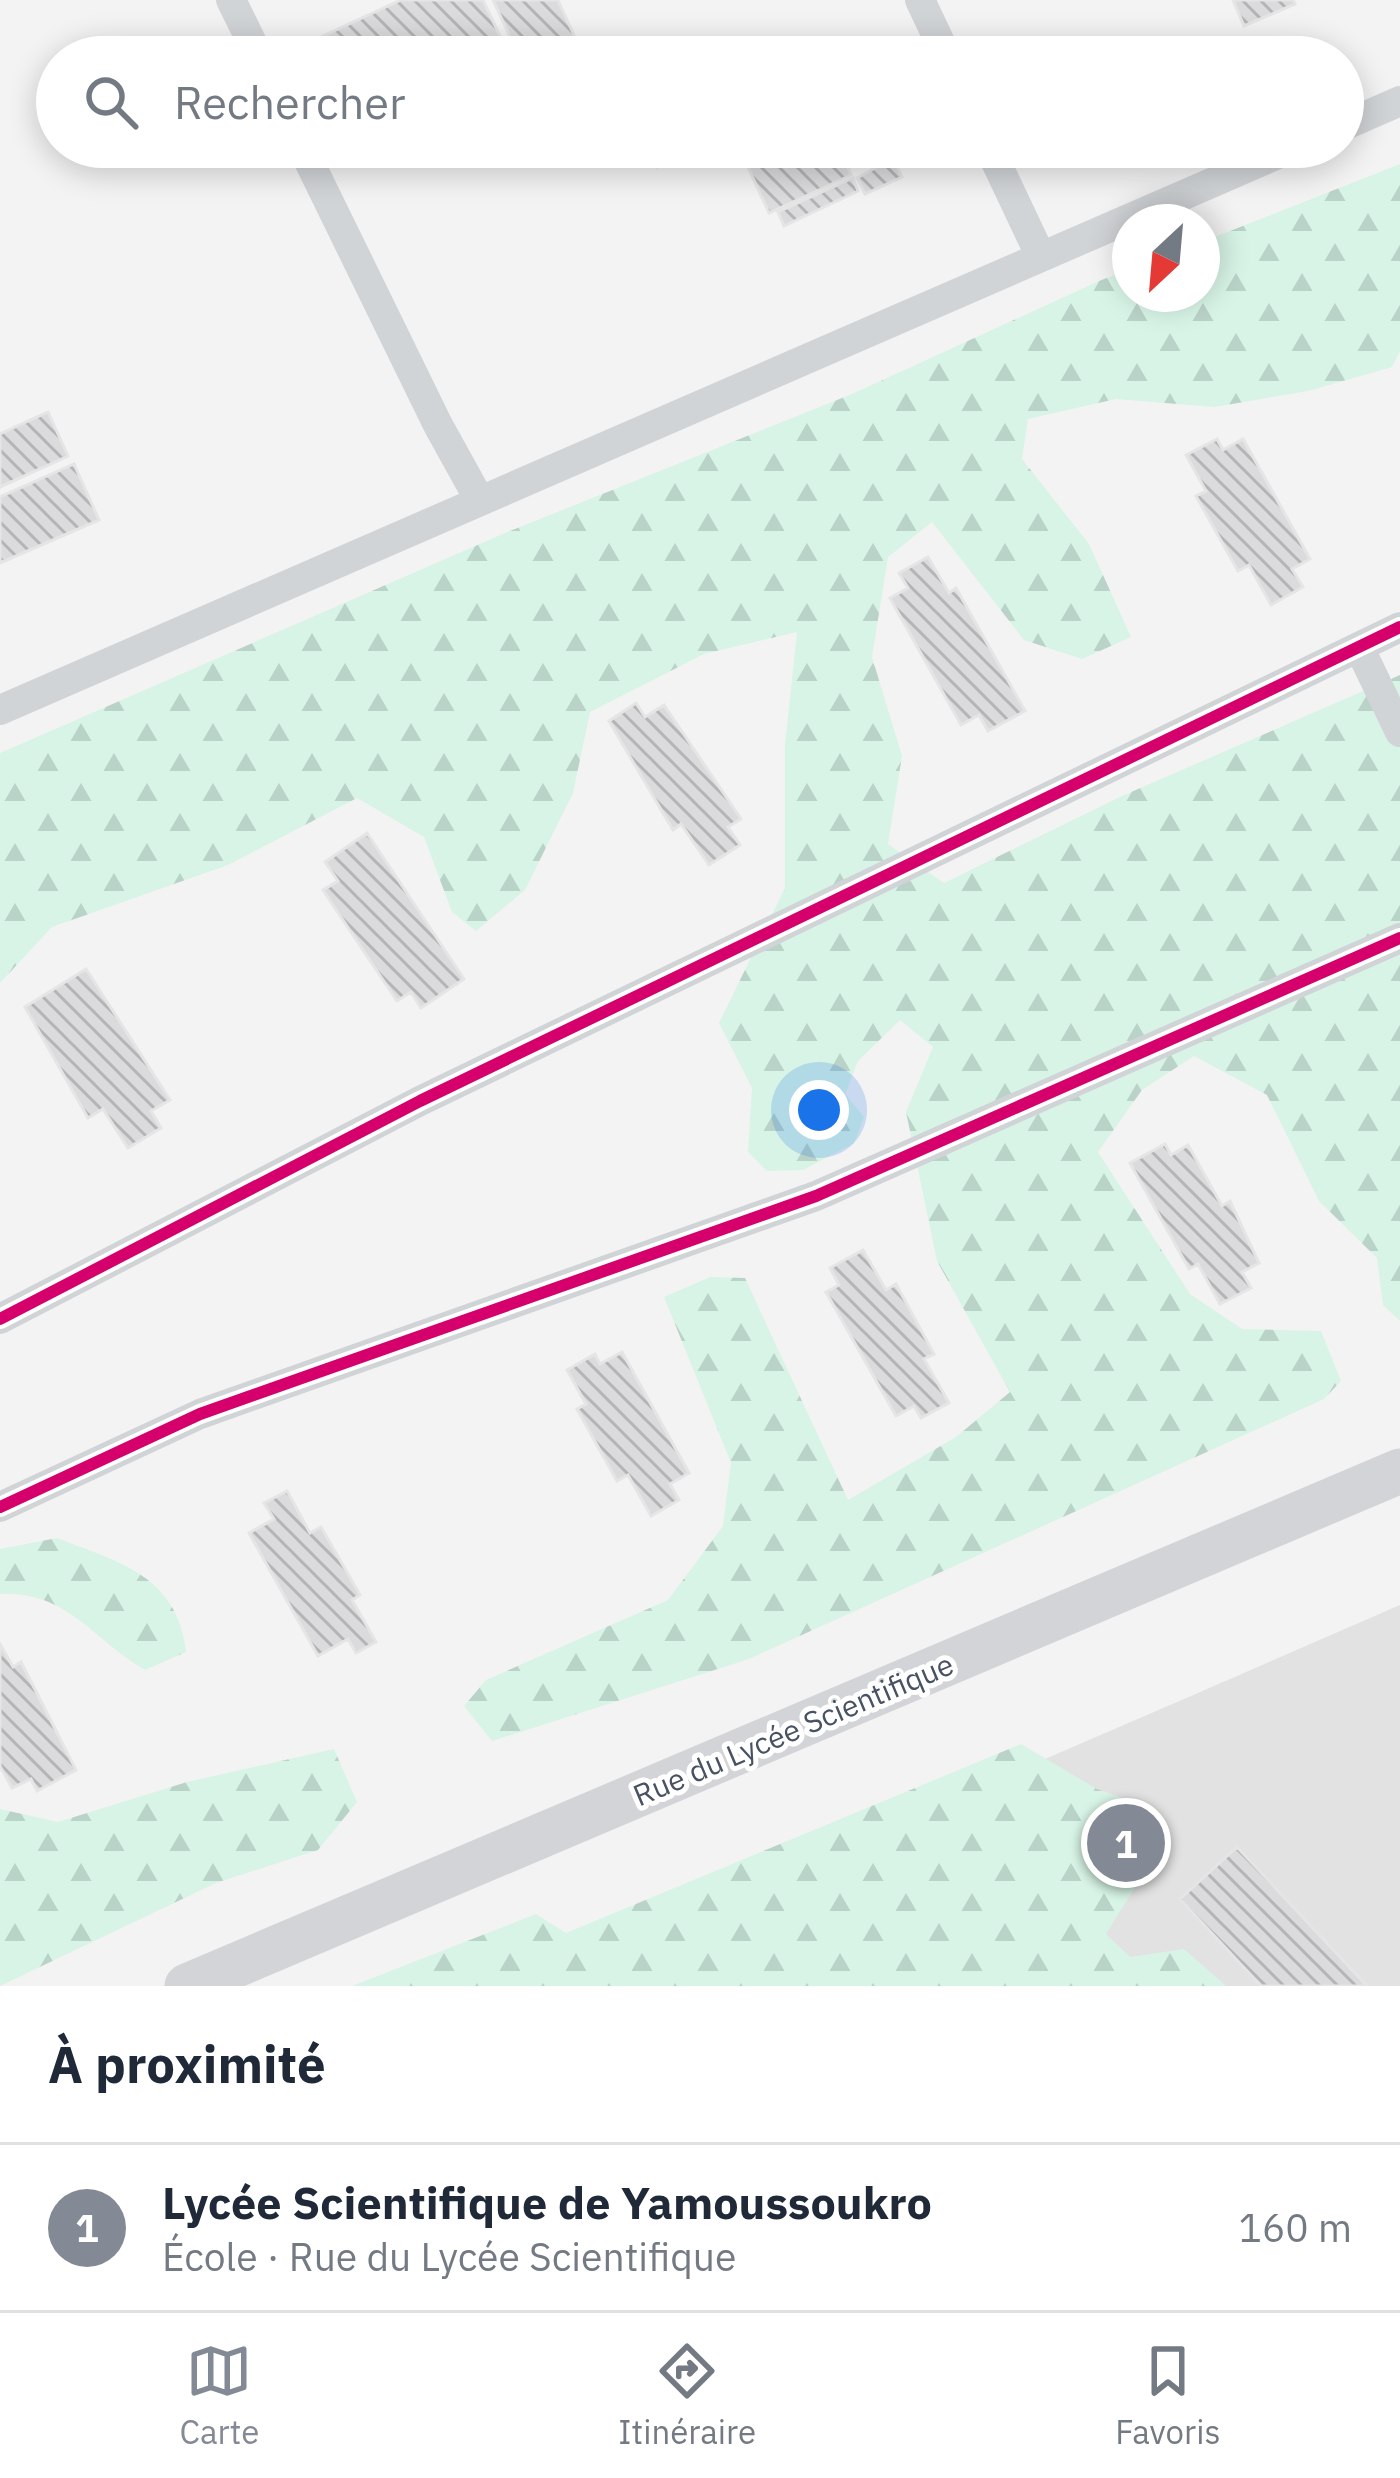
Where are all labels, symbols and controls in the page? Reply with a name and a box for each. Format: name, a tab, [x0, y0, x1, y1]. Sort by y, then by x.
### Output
search box	[36, 36, 1364, 168]
icon: search	[78, 69, 144, 135]
text: Rechercher	[174, 73, 405, 131]
north arrow	[1112, 204, 1220, 312]
your location	[789, 1080, 849, 1140]
street label: Rue du Lycée Scientifique	[627, 1644, 959, 1814]
pin: 1	[1087, 1798, 1165, 1888]
text: À proximité	[48, 2031, 326, 2097]
text: Lycée Scientifique de Yamoussoukro	[162, 2173, 932, 2231]
text: 1	[75, 2202, 99, 2253]
text: 160 m	[1239, 2202, 1352, 2253]
text: École · Rue du Lycée Scientifique	[162, 2231, 736, 2282]
tab: Carte	[179, 2338, 259, 2453]
tab: Itinéraire	[618, 2338, 756, 2453]
tab: Favoris	[1115, 2338, 1221, 2453]

